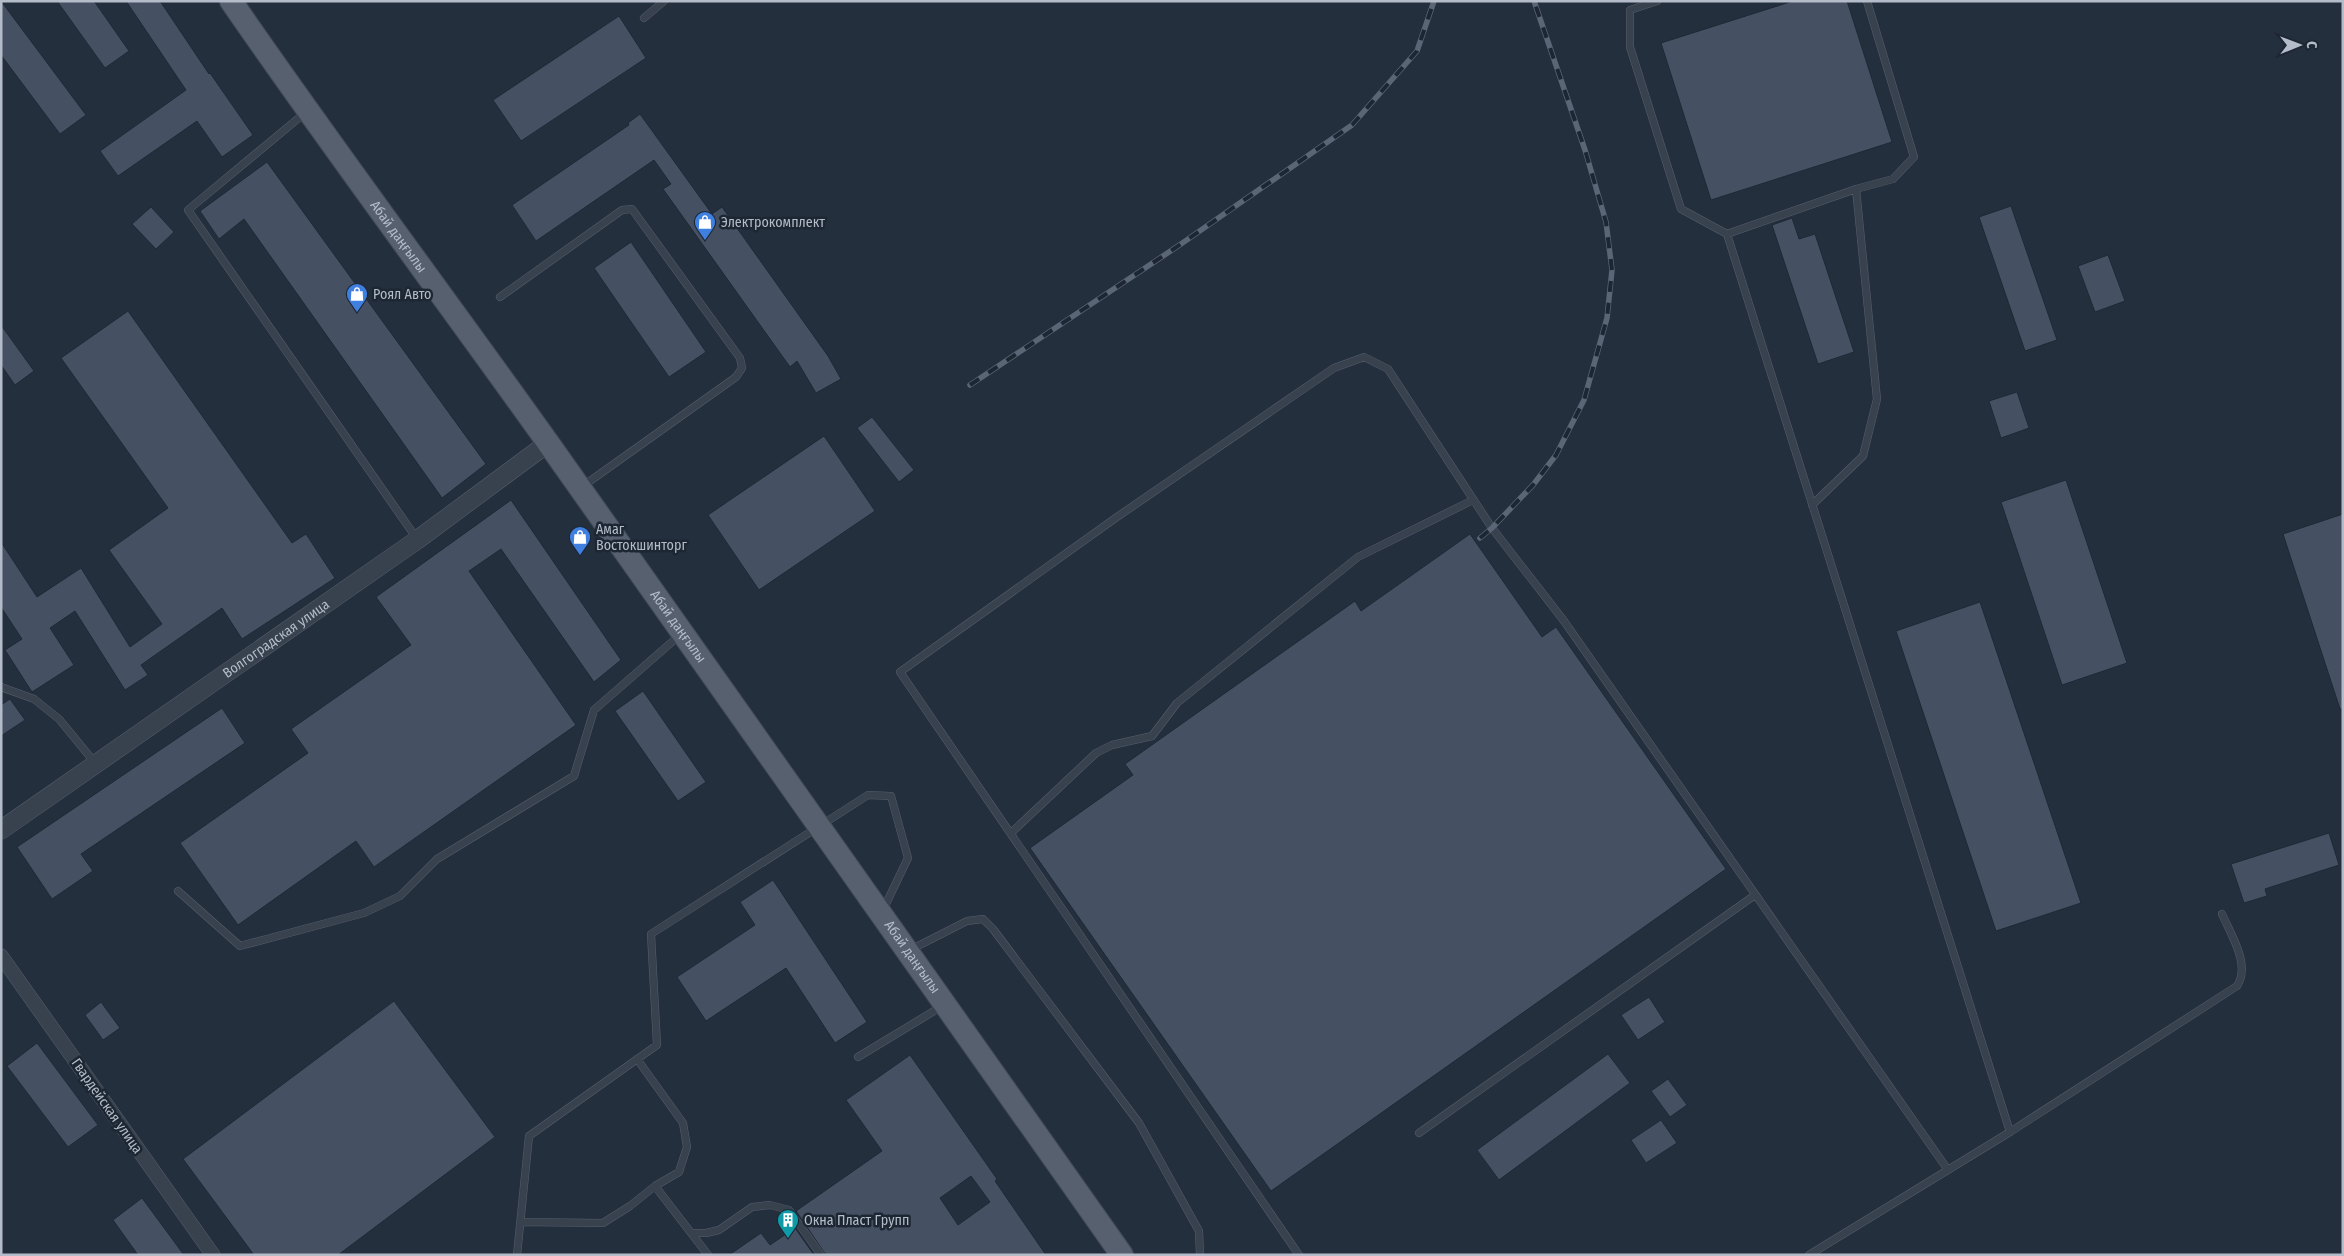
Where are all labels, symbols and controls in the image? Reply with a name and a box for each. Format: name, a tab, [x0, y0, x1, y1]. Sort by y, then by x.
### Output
north arrow	[2274, 20, 2324, 70]
text: С	[2303, 41, 2320, 49]
street label: Абай даңғылы	[367, 197, 431, 276]
shop icon: Электрокомплект	[693, 210, 717, 241]
place label: Электрокомплект	[721, 214, 825, 231]
shop icon: Роял Авто	[345, 282, 369, 313]
place label: Роял Авто	[373, 286, 431, 303]
place label: Амаг Востокшинторг	[596, 521, 687, 554]
shop icon: Амаг Востокшинторг	[568, 525, 592, 556]
street label: Абай даңғылы	[647, 587, 710, 666]
street label: Волгоградская улица	[219, 595, 332, 681]
street label: Абай даңғылы	[881, 917, 944, 996]
street label: Гвардейская улица	[68, 1055, 146, 1157]
building icon: Окна Пласт Групп	[776, 1208, 800, 1239]
place label: Окна Пласт Групп	[804, 1212, 909, 1229]

